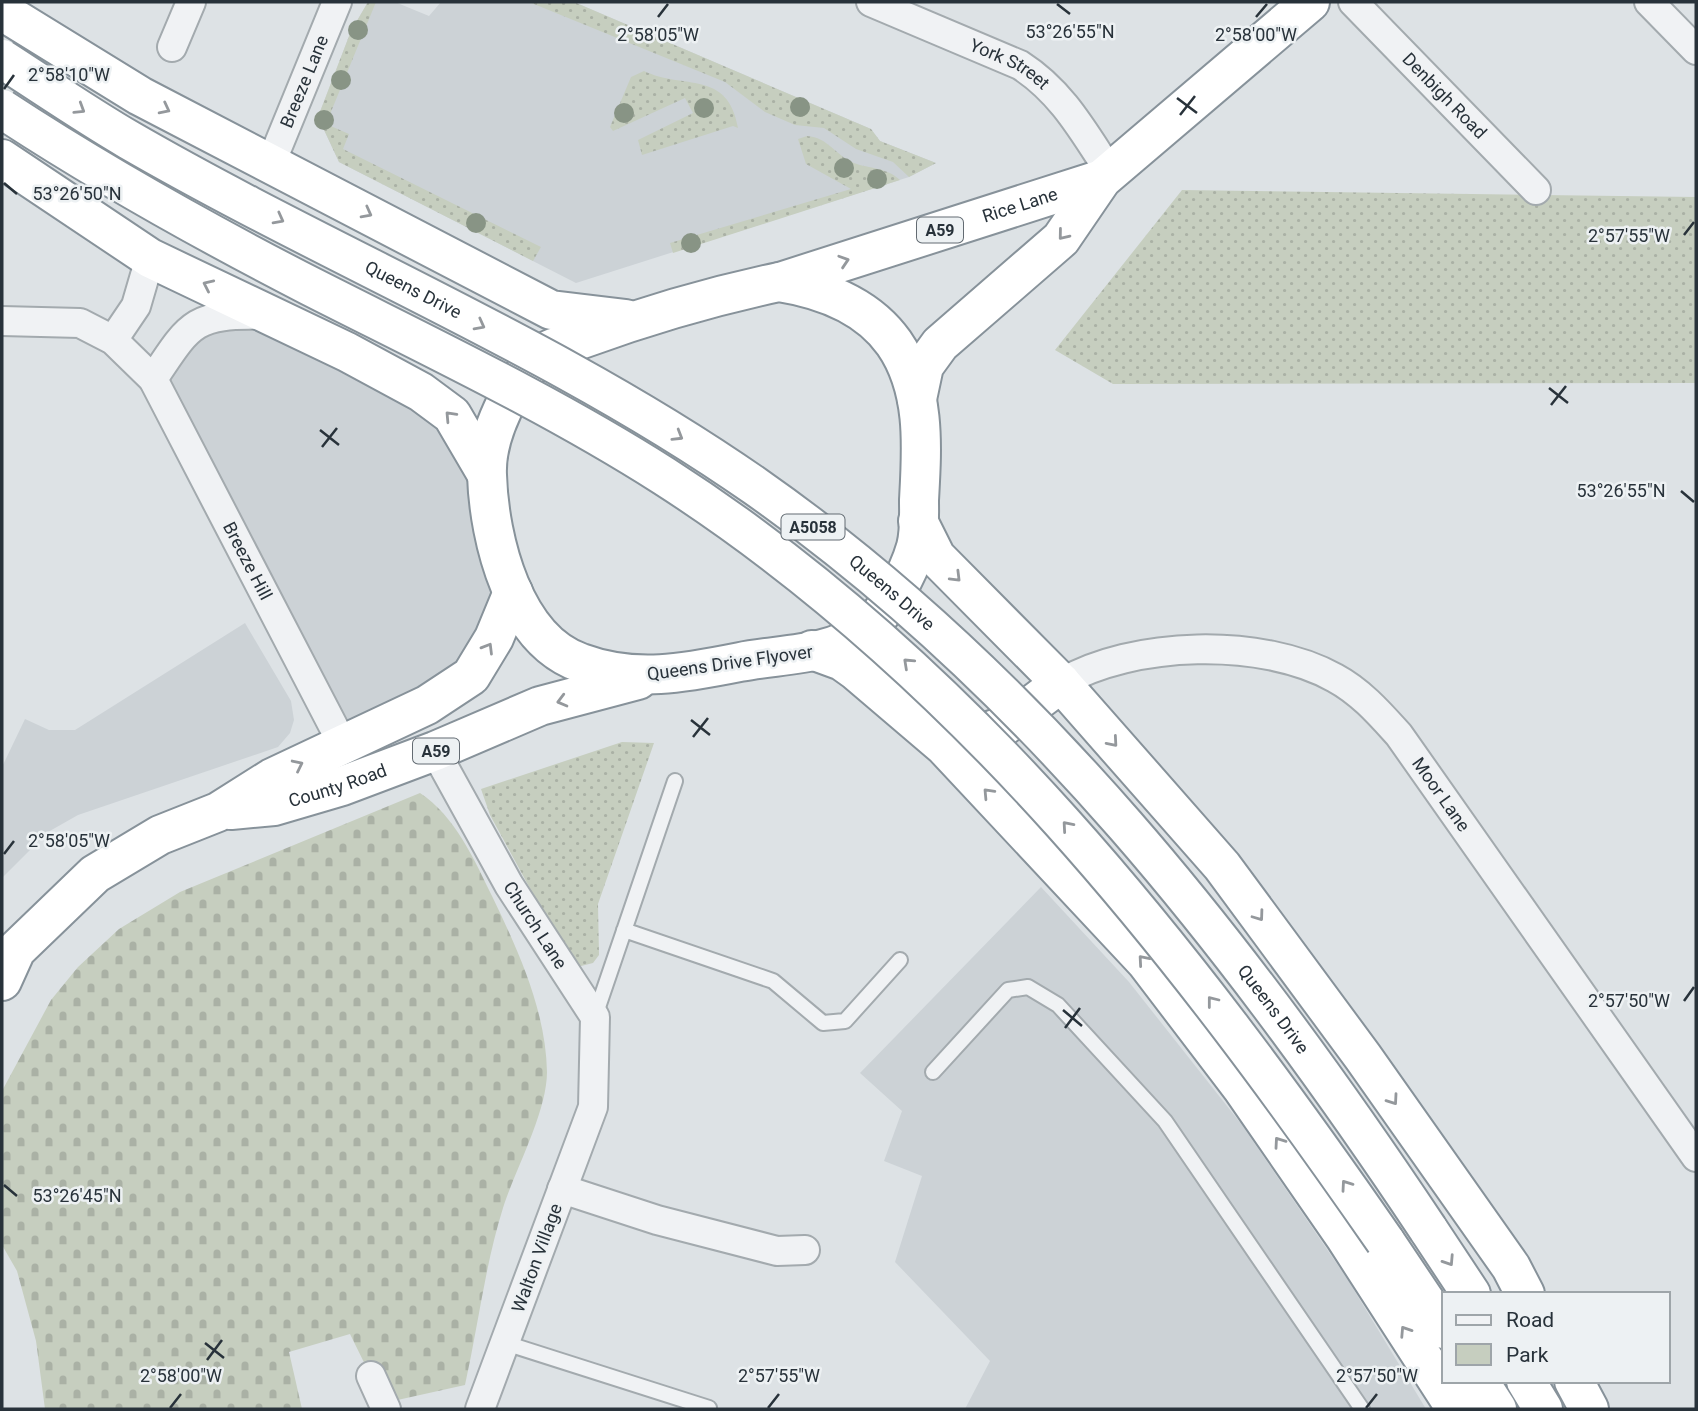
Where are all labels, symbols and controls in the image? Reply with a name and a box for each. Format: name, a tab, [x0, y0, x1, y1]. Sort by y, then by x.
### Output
text: 53°26'55"N	[1025, 21, 1115, 42]
text: 2°58'05"W	[617, 24, 699, 45]
text: 2°58'00"W	[1215, 24, 1297, 45]
street label: Breeze Lane	[276, 32, 332, 131]
street label: York Street	[967, 34, 1054, 94]
street label: Denbigh Road	[1398, 48, 1491, 143]
text: 2°58'10"W	[28, 64, 110, 85]
one-way arrow	[72, 100, 85, 113]
one-way arrow	[158, 100, 170, 114]
text: 53°26'50"N	[32, 183, 122, 204]
street label: Rice Lane	[980, 183, 1060, 227]
one-way arrow	[360, 205, 372, 219]
one-way arrow	[272, 211, 284, 224]
road number: A59	[917, 218, 963, 242]
text: 2°57'55"W	[1588, 225, 1670, 246]
one-way arrow	[1058, 227, 1071, 239]
one-way arrow	[837, 255, 849, 270]
street label: Queens Drive	[362, 256, 465, 323]
one-way arrow	[203, 279, 215, 293]
one-way arrow	[473, 316, 486, 330]
one-way arrow	[446, 411, 458, 424]
one-way arrow	[671, 428, 684, 441]
text: 53°26'55"N	[1576, 480, 1666, 501]
road number: A5058	[782, 514, 844, 540]
street label: Breeze Hill	[219, 518, 277, 603]
street label: Queens Drive	[845, 550, 939, 635]
one-way arrow	[947, 569, 960, 582]
street label: Queens Drive Flyover	[646, 640, 814, 685]
one-way arrow	[480, 643, 493, 656]
one-way arrow	[903, 659, 916, 672]
one-way arrow	[556, 693, 568, 707]
one-way arrow	[1105, 734, 1117, 747]
road number: A59	[413, 738, 459, 764]
street label: Moor Lane	[1408, 753, 1475, 835]
street label: County Road	[286, 759, 389, 811]
one-way arrow	[291, 759, 303, 773]
one-way arrow	[984, 788, 997, 801]
one-way arrow	[1063, 821, 1075, 834]
text: 2°58'05"W	[28, 830, 110, 851]
street label: Church Lane	[499, 877, 572, 973]
one-way arrow	[1251, 908, 1263, 921]
one-way arrow	[1139, 955, 1151, 968]
street label: Queens Drive	[1234, 960, 1314, 1058]
text: 2°57'50"W	[1588, 990, 1670, 1011]
one-way arrow	[1208, 996, 1221, 1009]
one-way arrow	[1385, 1092, 1397, 1105]
one-way arrow	[1275, 1137, 1287, 1150]
one-way arrow	[1342, 1180, 1354, 1193]
text: 53°26'45"N	[32, 1185, 122, 1206]
street label: Walton Village	[507, 1201, 566, 1315]
one-way arrow	[1441, 1254, 1454, 1267]
legend	[1442, 1292, 1670, 1383]
text: Road	[1506, 1308, 1554, 1332]
one-way arrow	[1401, 1326, 1414, 1339]
text: Park	[1506, 1343, 1549, 1367]
text: 2°58'00"W	[140, 1365, 222, 1386]
text: 2°57'55"W	[738, 1365, 820, 1386]
text: 2°57'50"W	[1336, 1365, 1418, 1386]

